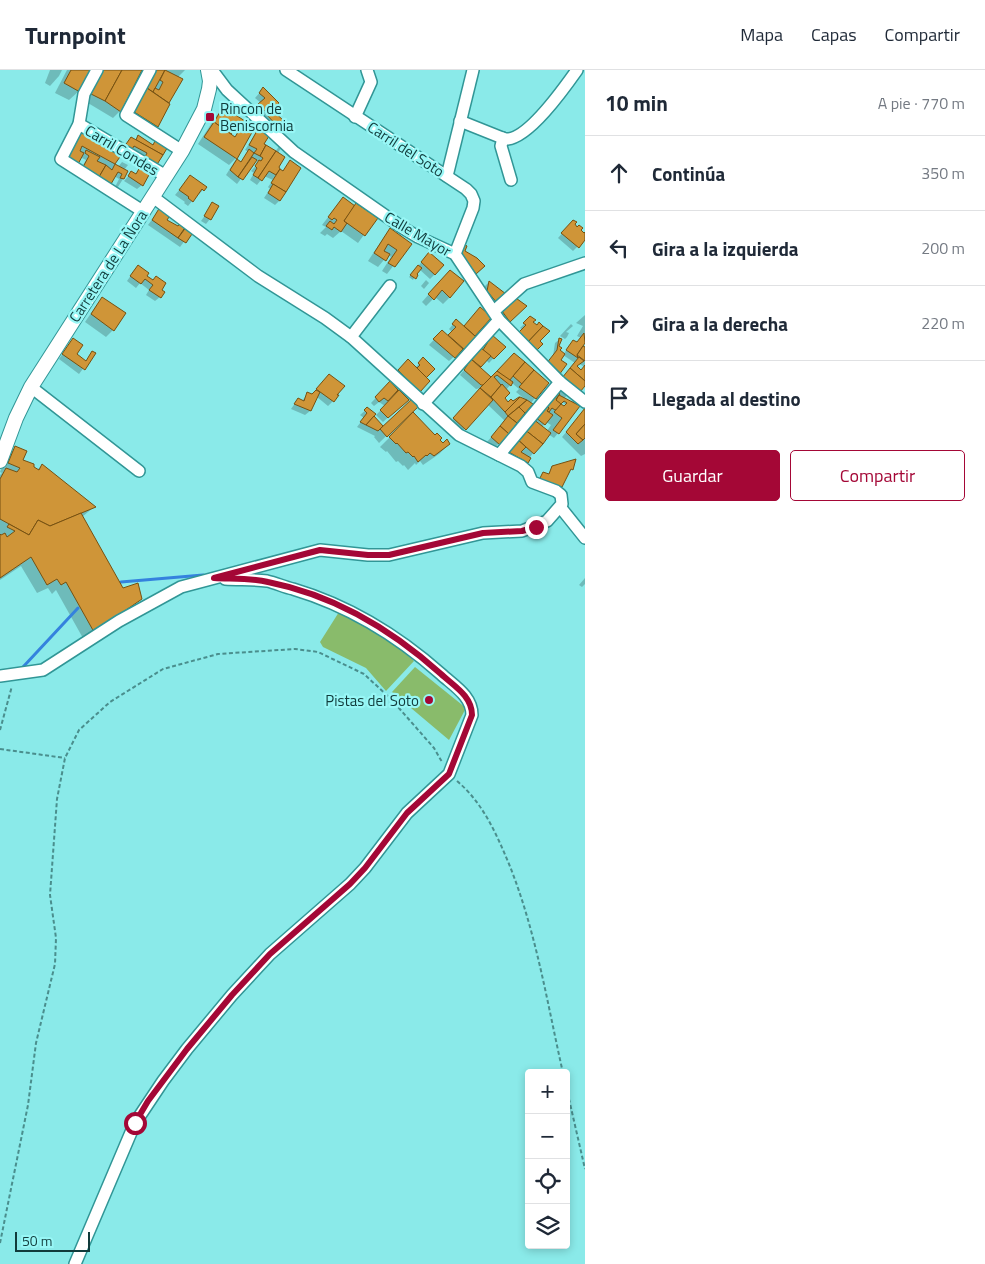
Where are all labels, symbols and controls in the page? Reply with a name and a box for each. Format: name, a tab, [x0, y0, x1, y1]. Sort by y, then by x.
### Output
text: Turnpoint	[25, 17, 126, 53]
text: Mapa	[740, 21, 783, 48]
text: Capas	[811, 21, 857, 48]
text: Compartir	[885, 21, 960, 48]
text: 10 min	[605, 87, 668, 119]
text: A pie · 770 m	[878, 91, 965, 115]
place label: Rincon de Beniscornia	[220, 97, 294, 137]
marker: Rincon de Beniscornia	[204, 111, 216, 123]
street label: Carril del Soto	[363, 116, 449, 183]
street label: Carril Condes	[81, 119, 163, 181]
icon: ahead	[605, 159, 633, 187]
text: Continúa	[652, 159, 725, 188]
text: 350 m	[921, 161, 965, 185]
street label: Carretera de La Ñora	[63, 205, 153, 327]
street label: Calle Mayor	[380, 206, 456, 262]
icon: left	[605, 234, 633, 262]
text: Gira a la izquierda	[652, 234, 799, 263]
text: 200 m	[921, 236, 965, 260]
icon: right	[605, 309, 633, 337]
text: Gira a la derecha	[652, 309, 788, 338]
text: 220 m	[921, 311, 965, 335]
icon: arrive	[605, 384, 633, 412]
text: Llegada al destino	[652, 384, 801, 413]
button: Guardar	[605, 450, 780, 501]
button: Compartir	[790, 450, 965, 501]
route end	[525, 516, 548, 539]
place label: Pistas del Soto	[325, 689, 419, 712]
marker: Pistas del Soto	[423, 694, 435, 706]
map controls	[525, 1069, 570, 1249]
button: +	[525, 1069, 570, 1114]
route start	[124, 1112, 147, 1135]
button: −	[525, 1114, 570, 1159]
button: locate	[525, 1159, 570, 1204]
button: layers	[525, 1204, 570, 1249]
scale bar	[15, 1229, 90, 1252]
text: 50 m	[22, 1230, 52, 1251]

